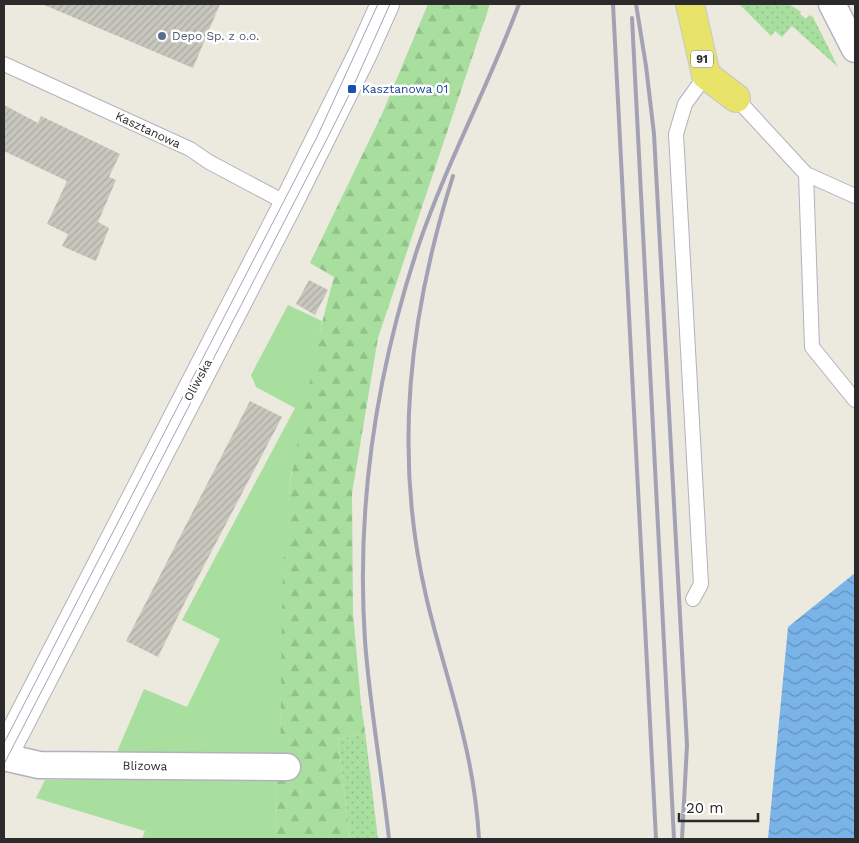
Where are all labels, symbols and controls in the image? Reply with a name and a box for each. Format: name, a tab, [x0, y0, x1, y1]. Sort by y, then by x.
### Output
place label: Depo Sp. z o.o.	[172, 29, 259, 43]
marker: Depo Sp. z o.o.	[156, 30, 168, 42]
road number: 91	[691, 51, 713, 68]
place label: Kasztanowa 01	[362, 82, 448, 96]
marker: Kasztanowa 01	[346, 83, 358, 95]
street label: Kasztanowa	[113, 109, 183, 151]
street label: Oliwska	[181, 356, 215, 403]
street label: Blizowa	[123, 759, 168, 773]
scale bar	[679, 790, 758, 822]
text: 20 m	[686, 799, 724, 817]

